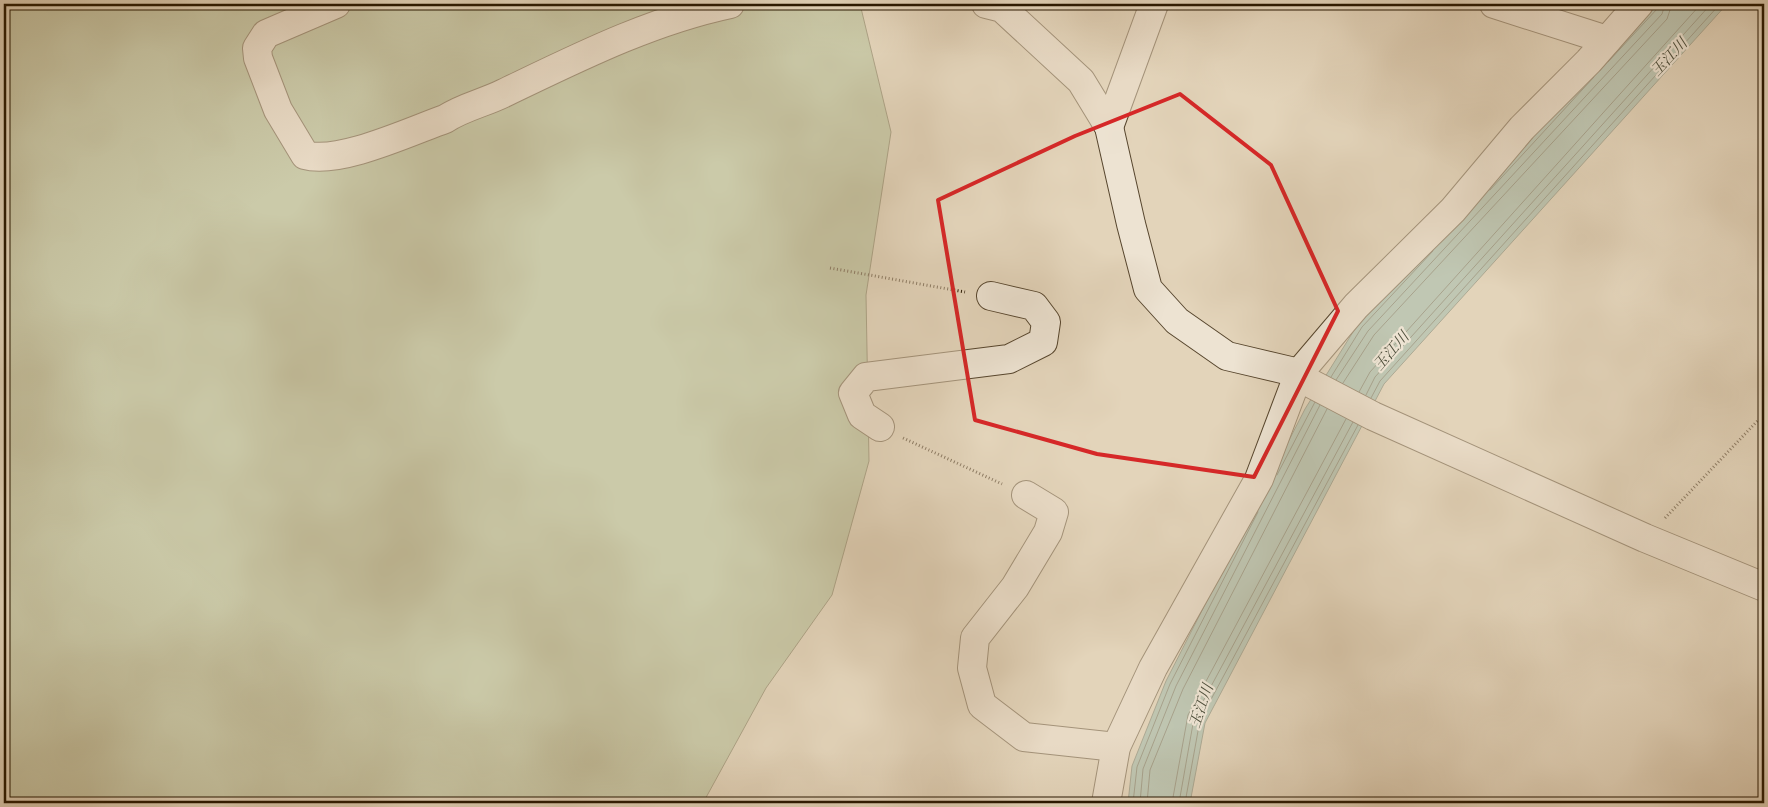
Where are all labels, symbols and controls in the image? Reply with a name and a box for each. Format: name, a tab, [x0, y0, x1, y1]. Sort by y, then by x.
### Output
water label: 玉江川	[1646, 32, 1693, 80]
water label: 玉江川	[1369, 326, 1415, 375]
water label: 玉江川	[1184, 680, 1218, 731]

